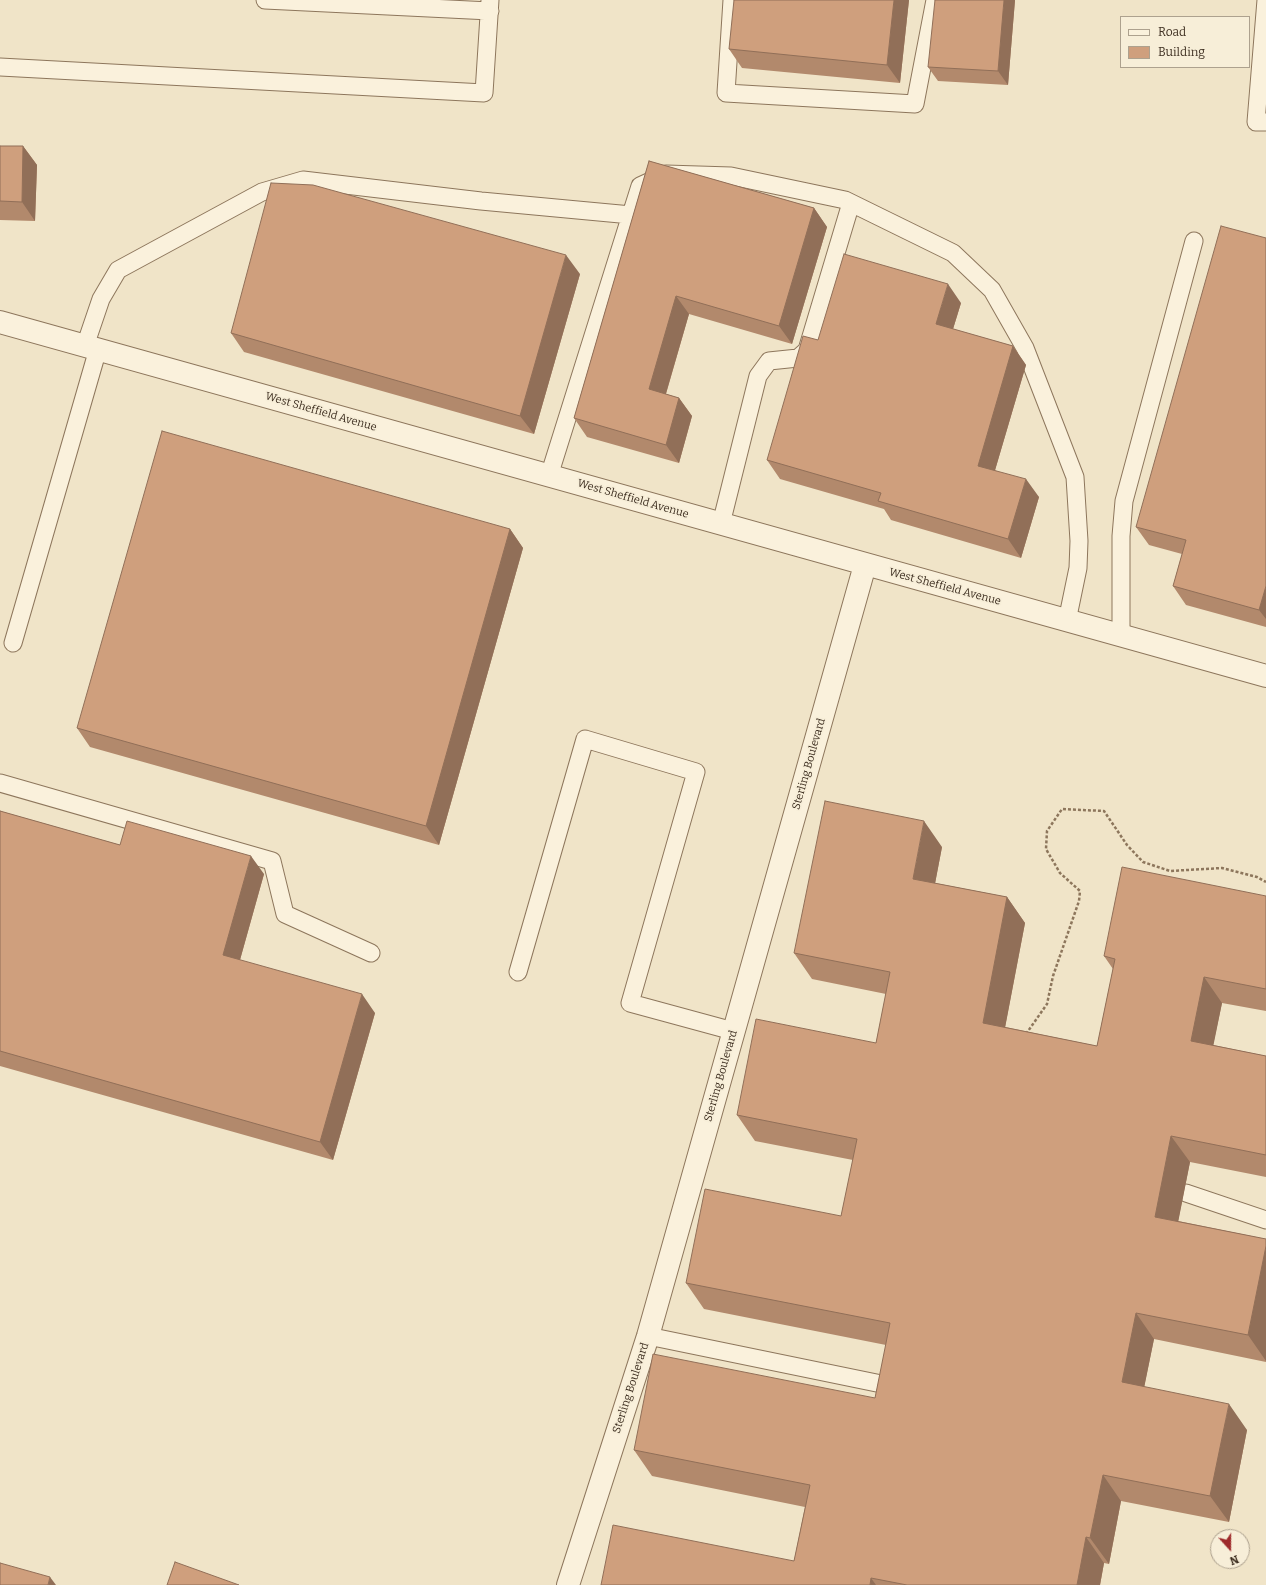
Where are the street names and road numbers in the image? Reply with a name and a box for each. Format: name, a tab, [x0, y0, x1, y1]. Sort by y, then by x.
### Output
street label: West Sheffield Avenue	[264, 390, 378, 434]
street label: West Sheffield Avenue	[576, 477, 690, 521]
street label: West Sheffield Avenue	[888, 566, 1002, 608]
street label: Sterling Boulevard	[790, 717, 828, 811]
street label: Sterling Boulevard	[702, 1029, 740, 1123]
street label: Sterling Boulevard	[610, 1341, 652, 1435]

